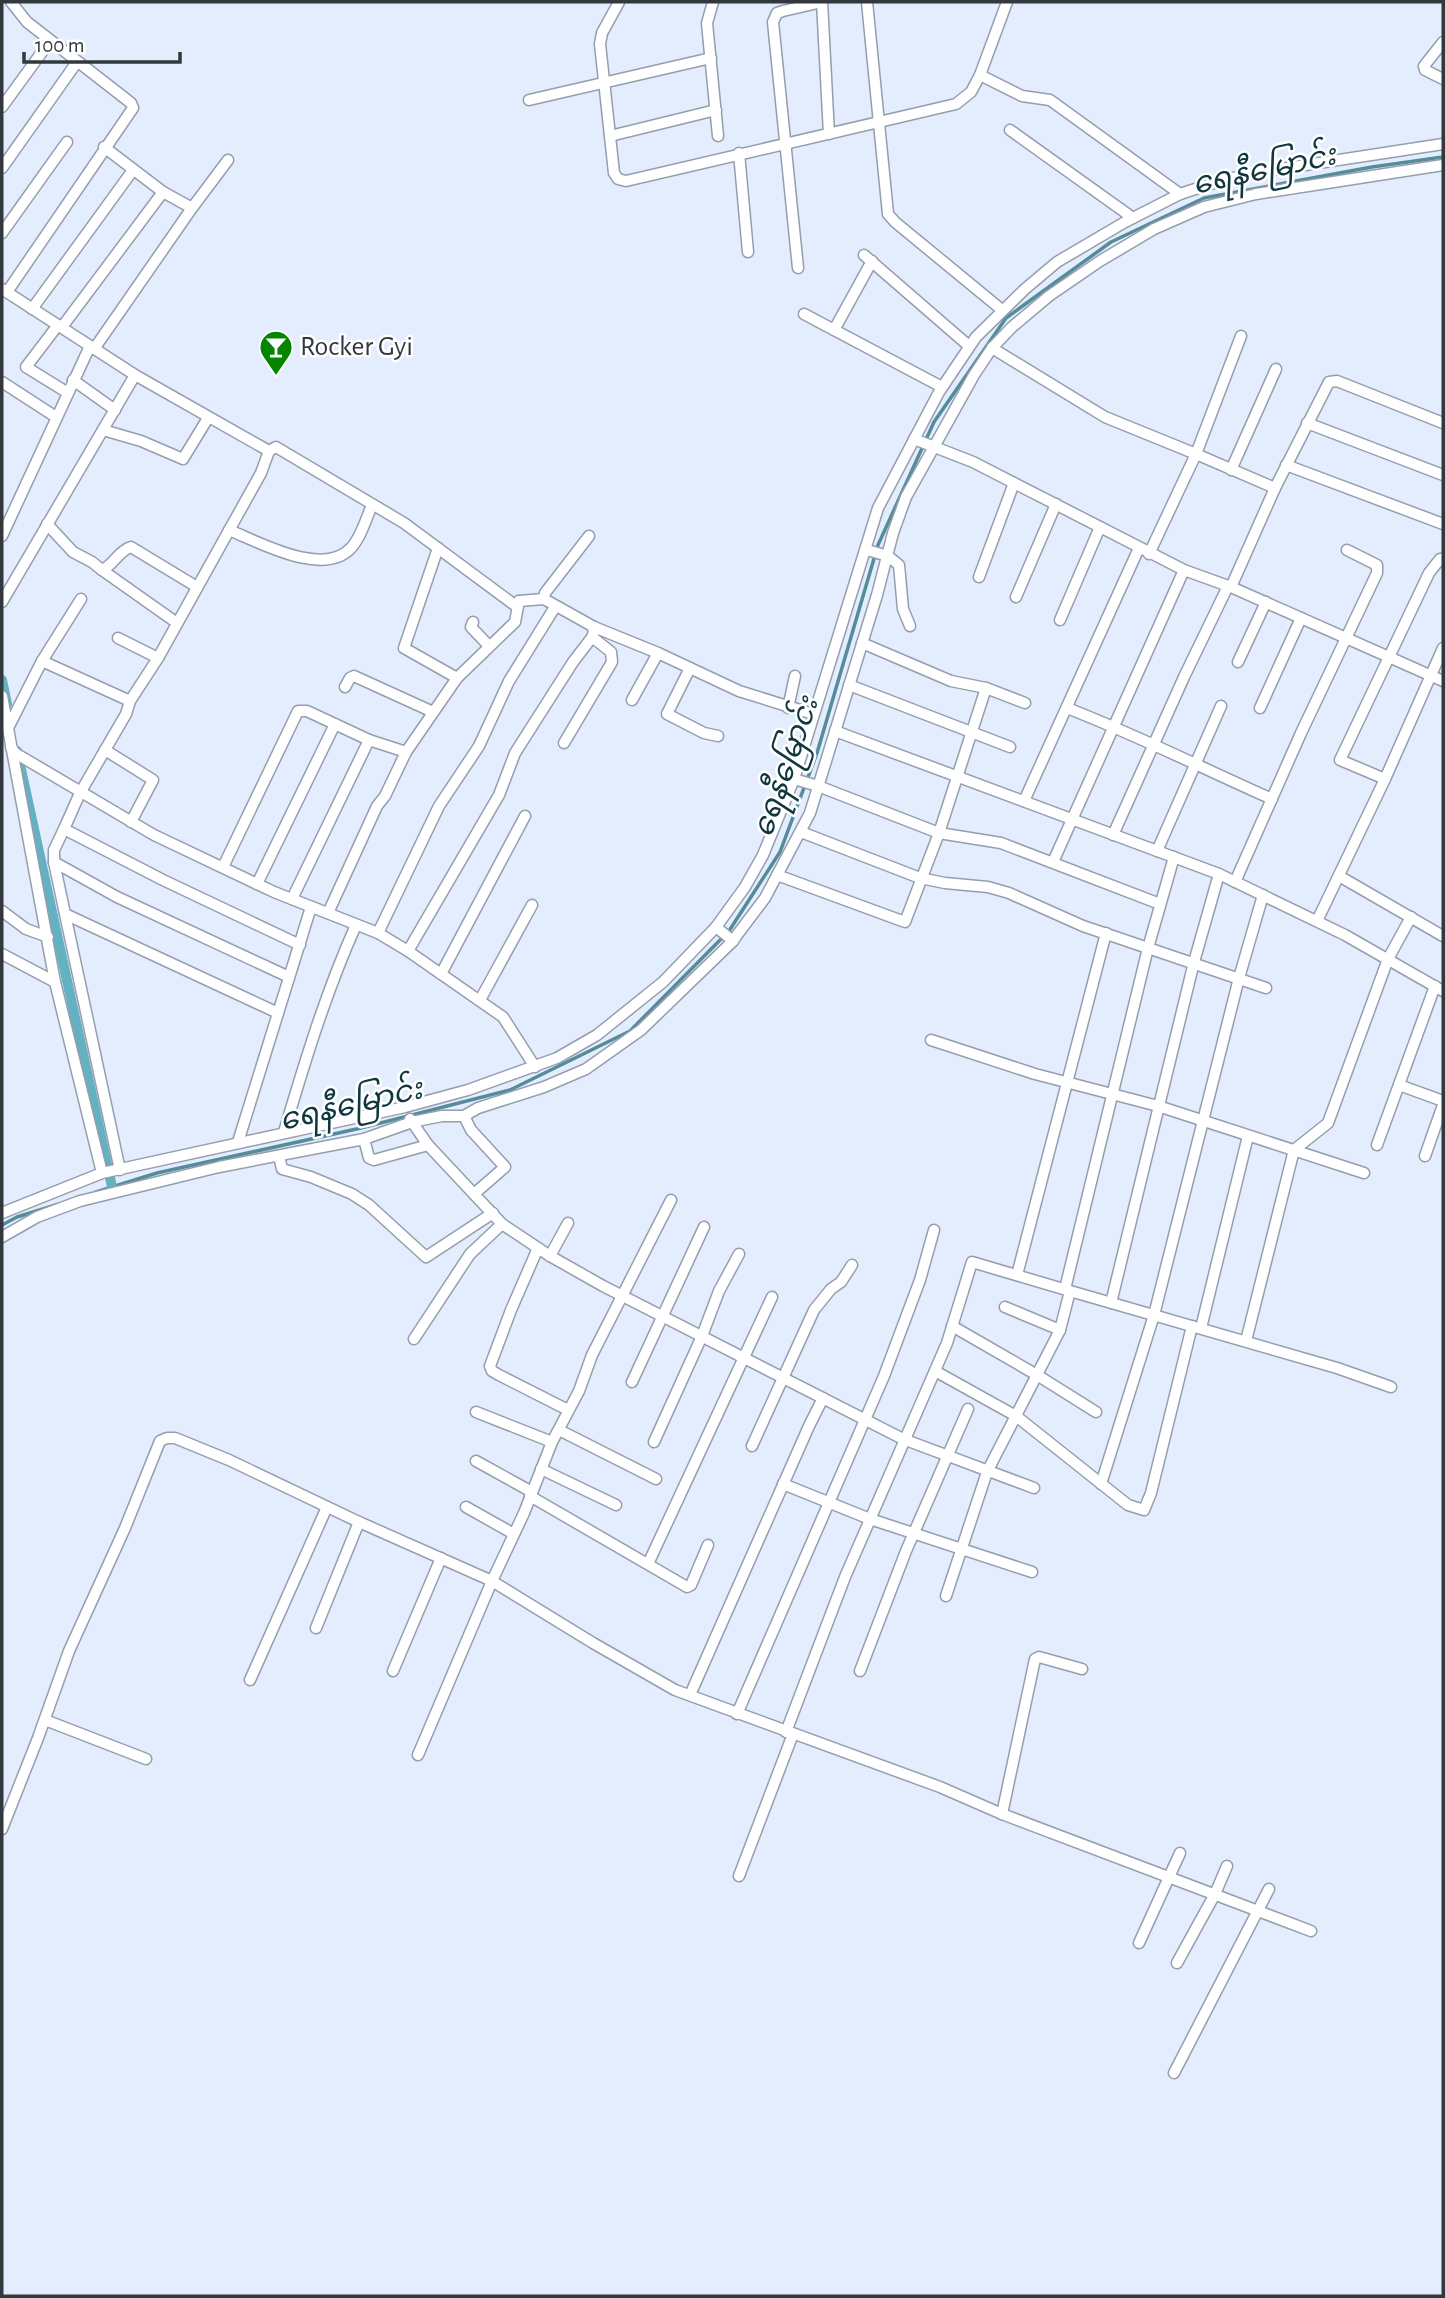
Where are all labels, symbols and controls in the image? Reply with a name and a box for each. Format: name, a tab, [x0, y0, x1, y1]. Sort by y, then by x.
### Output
scale bar	[24, 21, 180, 65]
text: 100 m	[35, 35, 85, 56]
water label: ရေနီမြောင်း	[1188, 133, 1342, 209]
bar icon: Rocker Gyi	[257, 328, 295, 377]
place label: Rocker Gyi	[300, 333, 413, 361]
water label: ရေနီမြောင်း	[742, 690, 833, 844]
water label: ရေနီမြောင်း	[275, 1067, 429, 1145]

